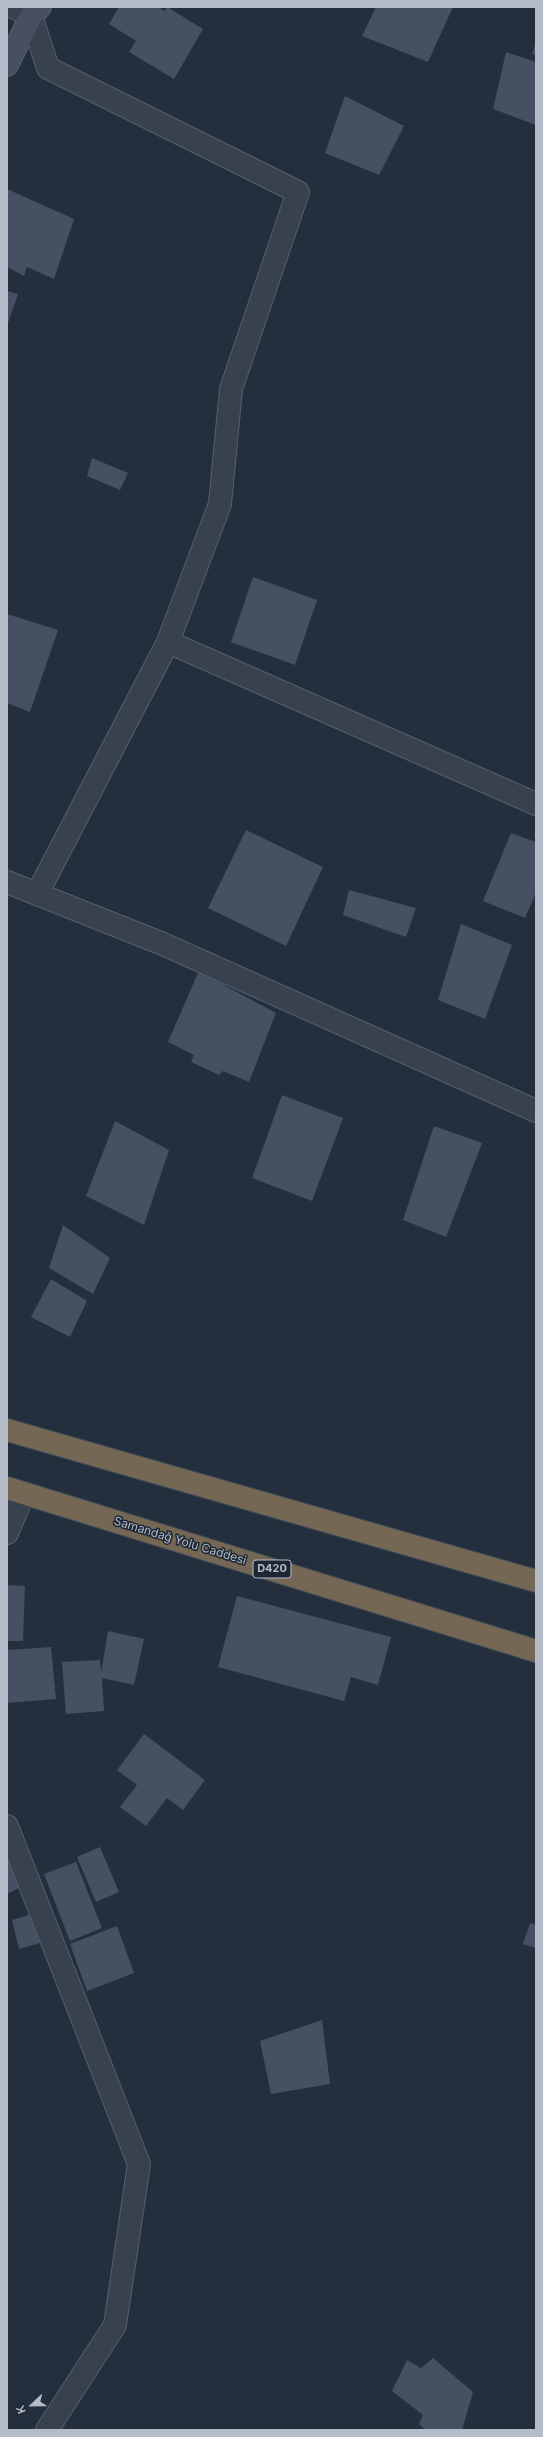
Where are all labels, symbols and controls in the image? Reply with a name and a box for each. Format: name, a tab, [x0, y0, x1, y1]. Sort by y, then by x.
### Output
street label: Samandağ Yolu Caddesi	[112, 1514, 248, 1568]
road number: D420	[253, 1560, 291, 1578]
north arrow	[12, 2385, 52, 2425]
text: K	[13, 2403, 29, 2416]

